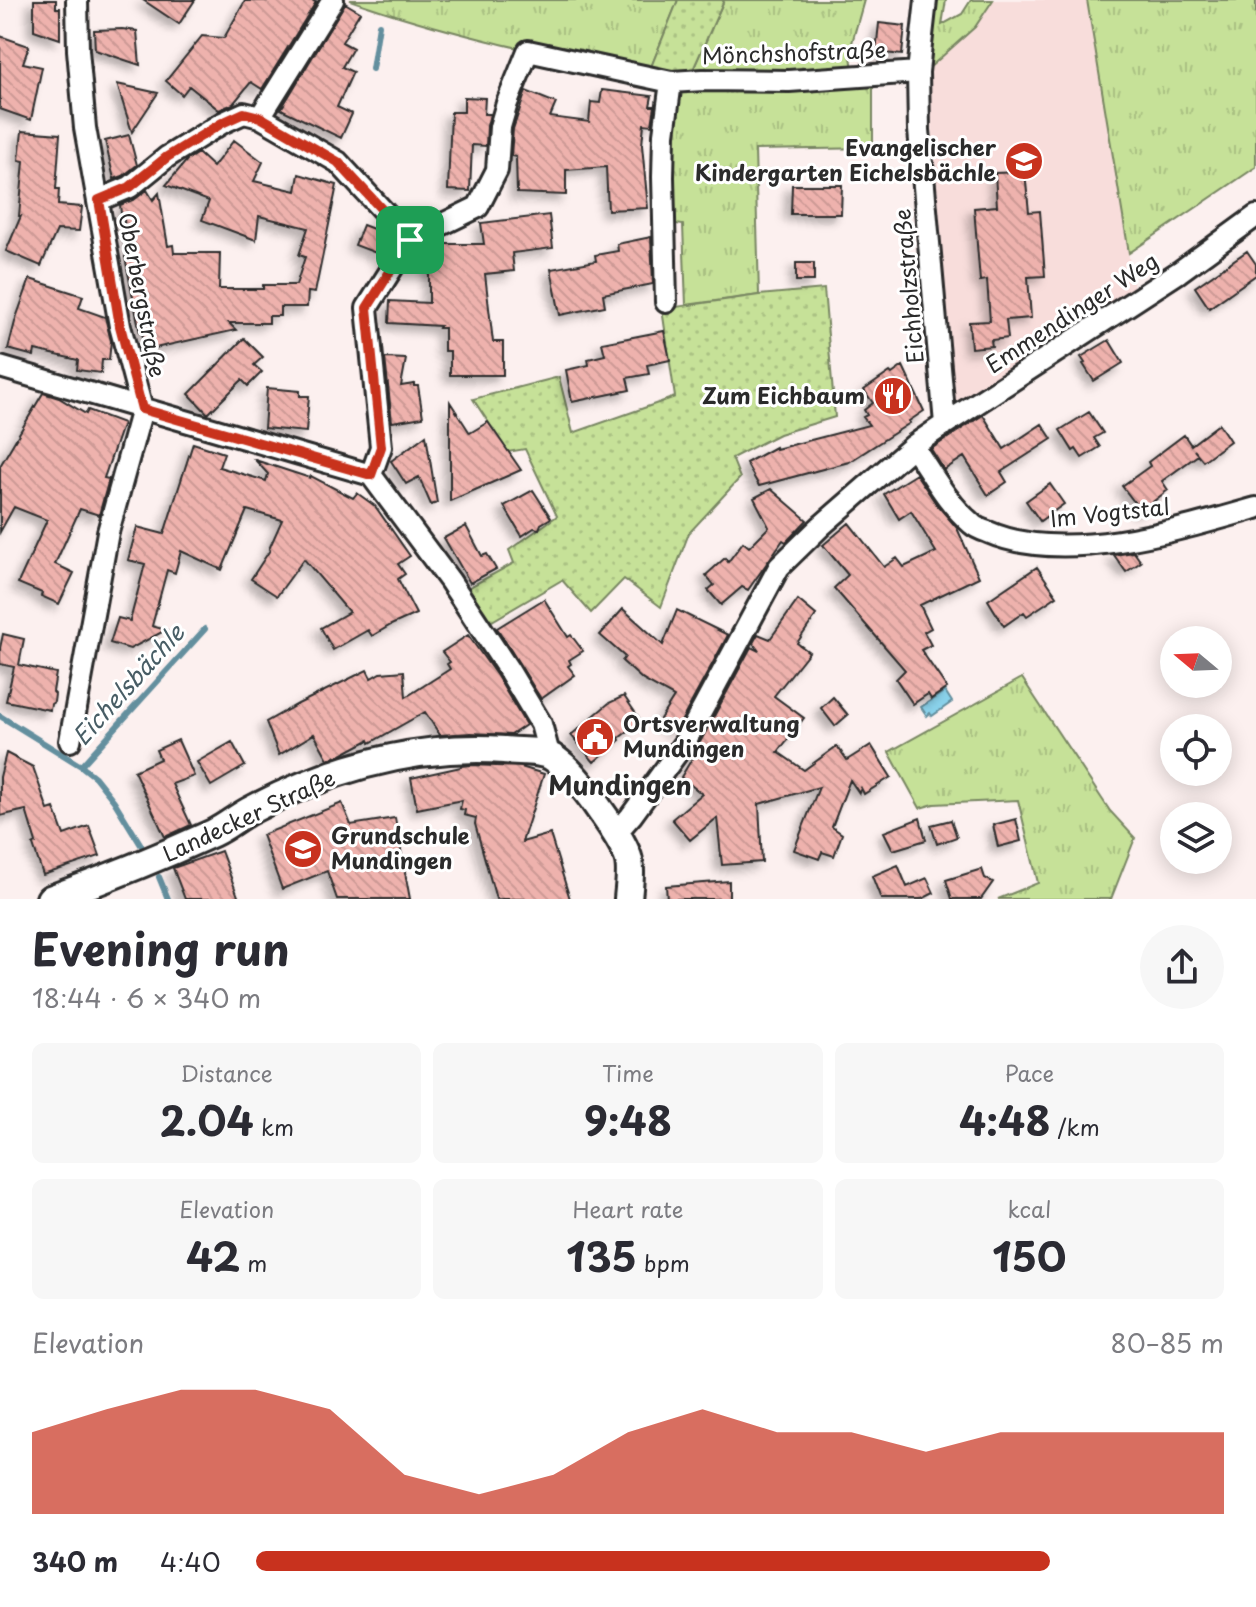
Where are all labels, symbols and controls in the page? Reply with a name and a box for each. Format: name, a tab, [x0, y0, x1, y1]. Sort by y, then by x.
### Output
street label: Mönchshofstraße	[701, 32, 887, 71]
place label: Evangelischer Kindergarten Eichelsbächle	[695, 130, 997, 188]
school or university icon: Evangelischer Kindergarten Eichelsbächle	[1003, 140, 1045, 182]
pin	[376, 206, 444, 274]
street label: Eichholzstraße	[884, 208, 931, 365]
street label: Oberbergstraße	[111, 210, 176, 380]
icon: arrive	[388, 218, 432, 262]
street label: Emmendinger Weg	[978, 243, 1164, 380]
restaurant icon: Zum Eichbaum	[872, 375, 914, 417]
place label: Zum Eichbaum	[702, 378, 865, 411]
street label: Im Vogtstal	[1049, 489, 1171, 534]
water label: Eichelsbächle	[63, 615, 192, 752]
north arrow	[1160, 626, 1232, 698]
map controls	[1160, 626, 1232, 874]
place label: Ortsverwaltung Mundingen	[623, 706, 800, 764]
button: locate	[1160, 714, 1232, 786]
public building icon: Ortsverwaltung Mundingen	[574, 716, 616, 758]
street label: Landecker Straße	[157, 760, 340, 869]
district label: Mundingen	[548, 765, 692, 804]
button: layers	[1160, 802, 1232, 874]
place label: Grundschule Mundingen	[331, 818, 470, 876]
school or university icon: Grundschule Mundingen	[282, 828, 324, 870]
text: Evening run	[32, 915, 290, 981]
button: share	[1140, 925, 1224, 1009]
text: 18:44 · 6 × 340 m	[32, 978, 261, 1017]
text: Distance	[181, 1056, 273, 1089]
text: Time	[602, 1056, 654, 1089]
text: Pace	[1005, 1056, 1054, 1089]
text: 2.04	[159, 1089, 254, 1150]
text: 9:48	[584, 1089, 672, 1150]
text: 4:48	[959, 1089, 1050, 1150]
text: km	[254, 1110, 294, 1143]
text: /km	[1050, 1110, 1100, 1143]
text: Elevation	[179, 1192, 274, 1225]
text: Heart rate	[572, 1192, 684, 1225]
text: kcal	[1007, 1192, 1051, 1225]
text: 42	[186, 1225, 240, 1286]
text: 135	[566, 1225, 637, 1286]
text: 150	[992, 1225, 1066, 1286]
text: m	[240, 1246, 267, 1279]
text: bpm	[637, 1246, 690, 1279]
text: Elevation	[32, 1323, 144, 1362]
text: 80–85 m	[1110, 1323, 1224, 1362]
text: 340 m	[32, 1542, 118, 1581]
text: 4:40	[160, 1542, 221, 1581]

